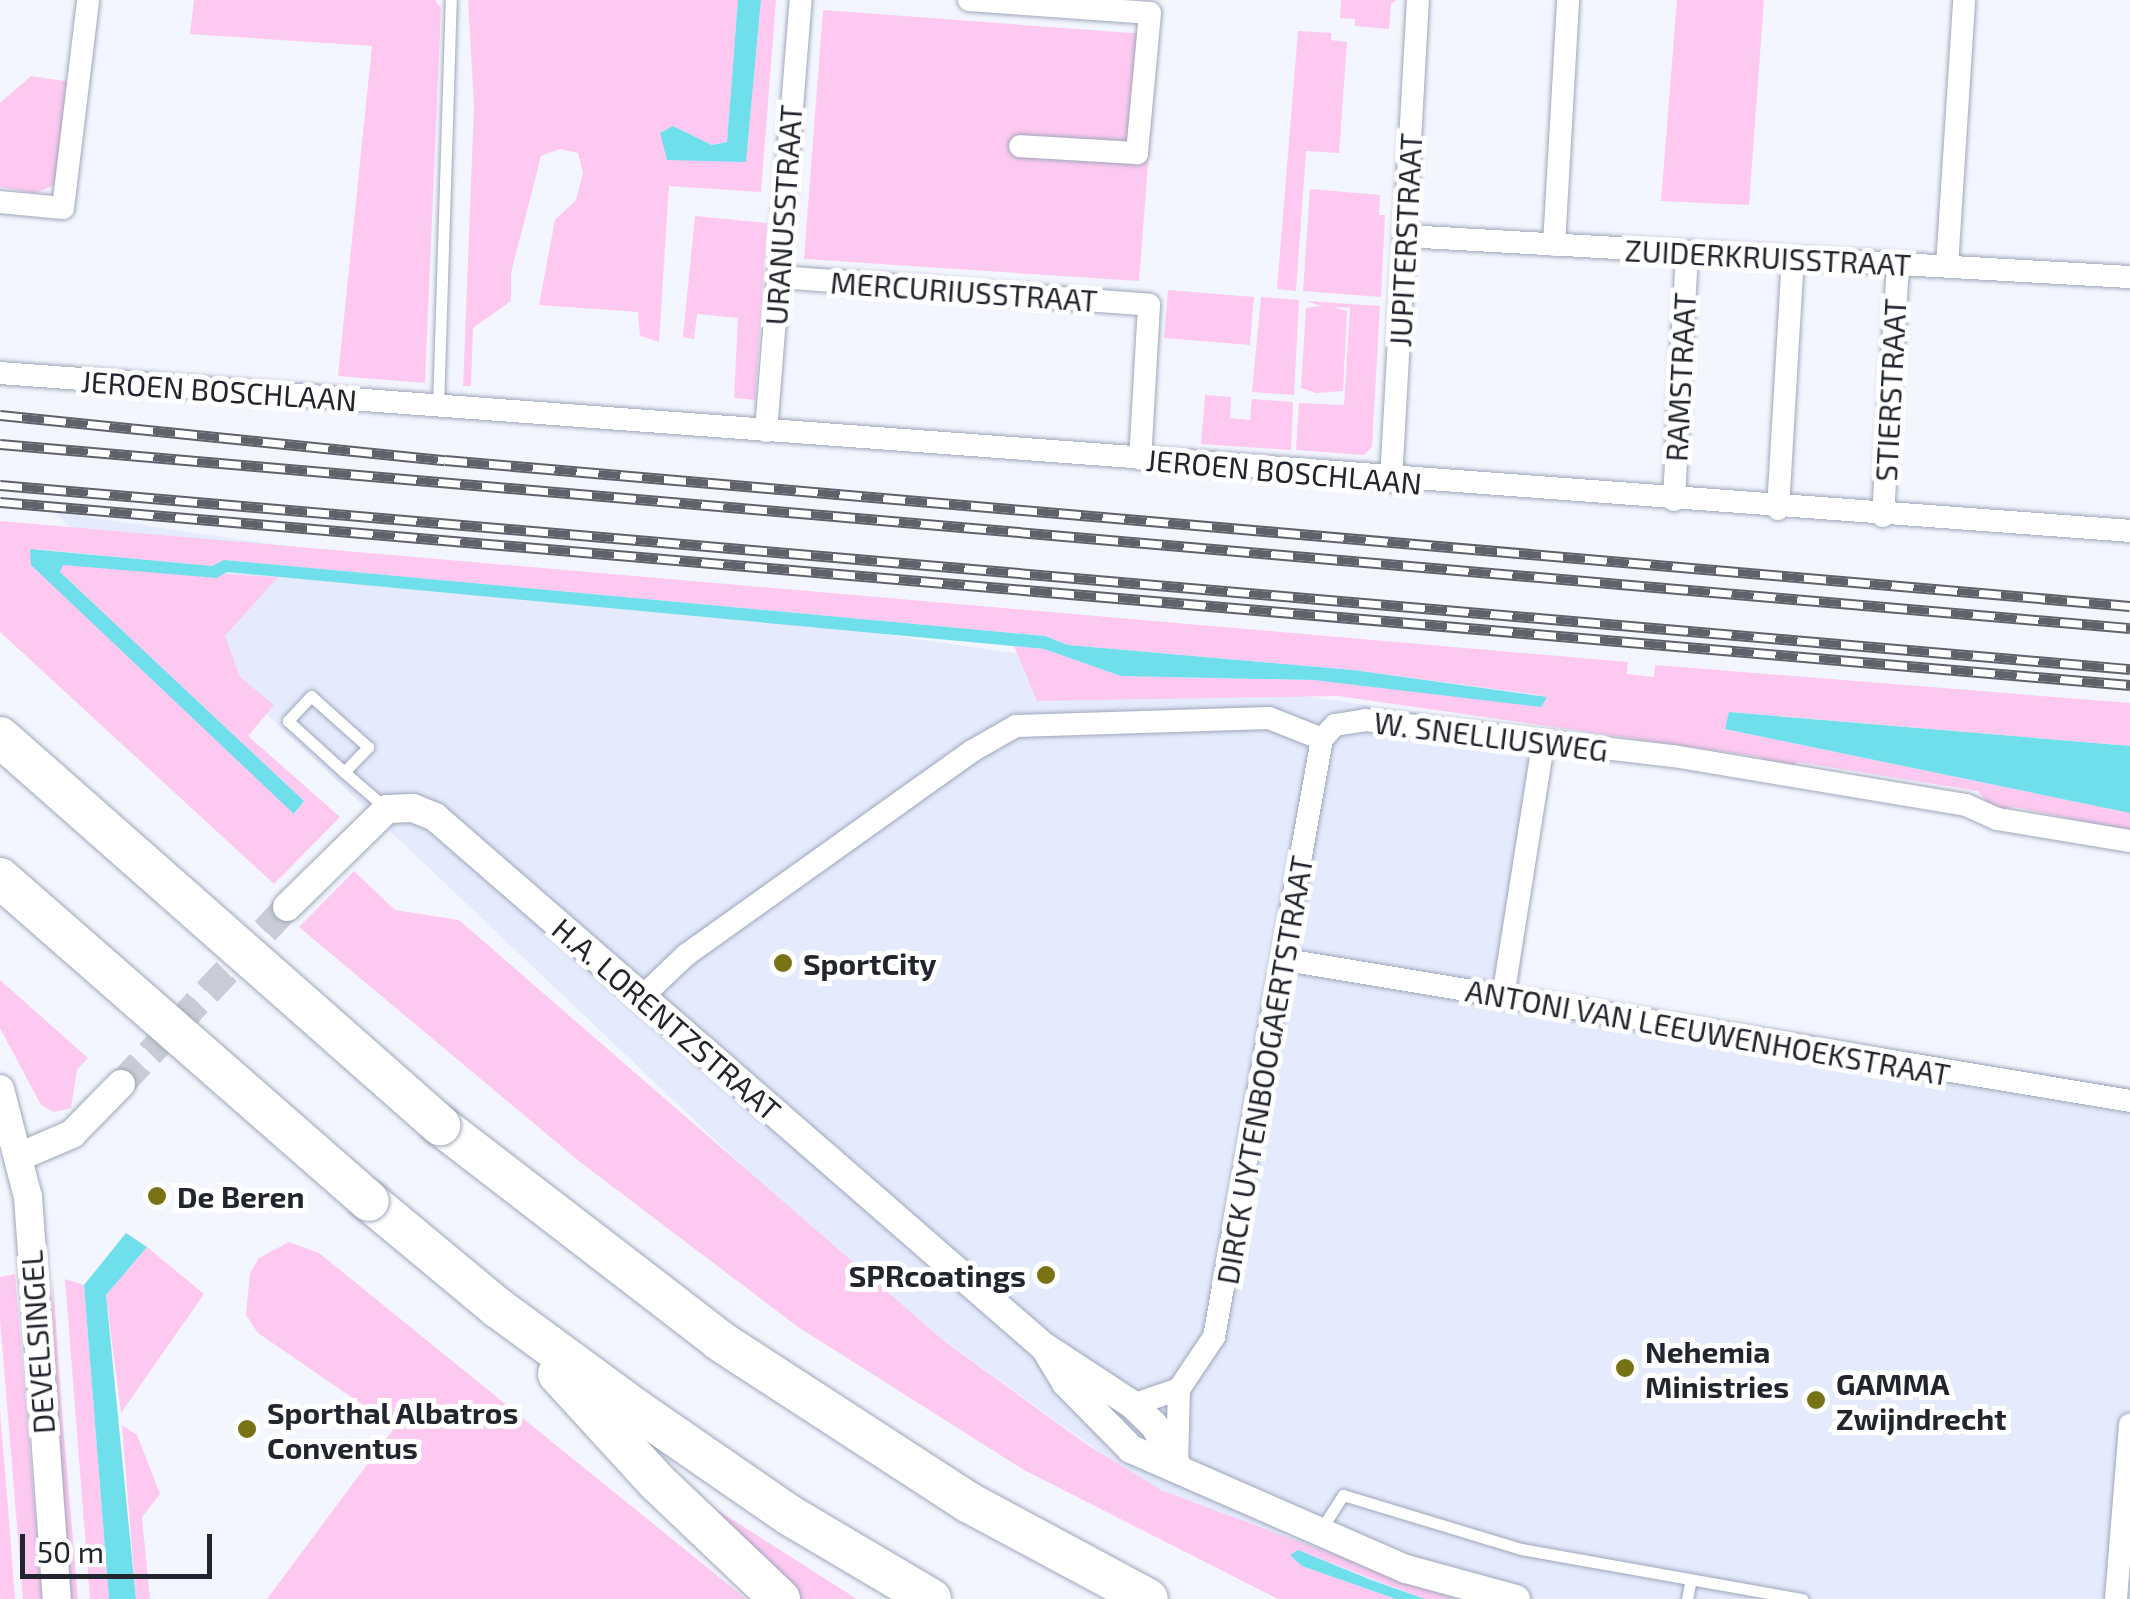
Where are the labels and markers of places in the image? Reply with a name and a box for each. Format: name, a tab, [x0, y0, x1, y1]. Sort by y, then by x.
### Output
place label: SportCity	[803, 945, 937, 981]
marker: SportCity	[772, 952, 794, 974]
place label: De Beren	[177, 1178, 305, 1214]
marker: De Beren	[146, 1185, 168, 1207]
place label: SPRcoatings	[849, 1257, 1026, 1293]
marker: SPRcoatings	[1035, 1264, 1057, 1286]
place label: Nehemia Ministries	[1645, 1333, 1789, 1404]
marker: Nehemia Ministries	[1614, 1357, 1636, 1379]
place label: GAMMA Zwijndrecht	[1836, 1365, 2007, 1436]
marker: GAMMA Zwijndrecht	[1805, 1389, 1827, 1411]
place label: Sporthal Albatros Conventus	[267, 1394, 520, 1464]
marker: Sporthal Albatros Conventus	[236, 1418, 258, 1440]

